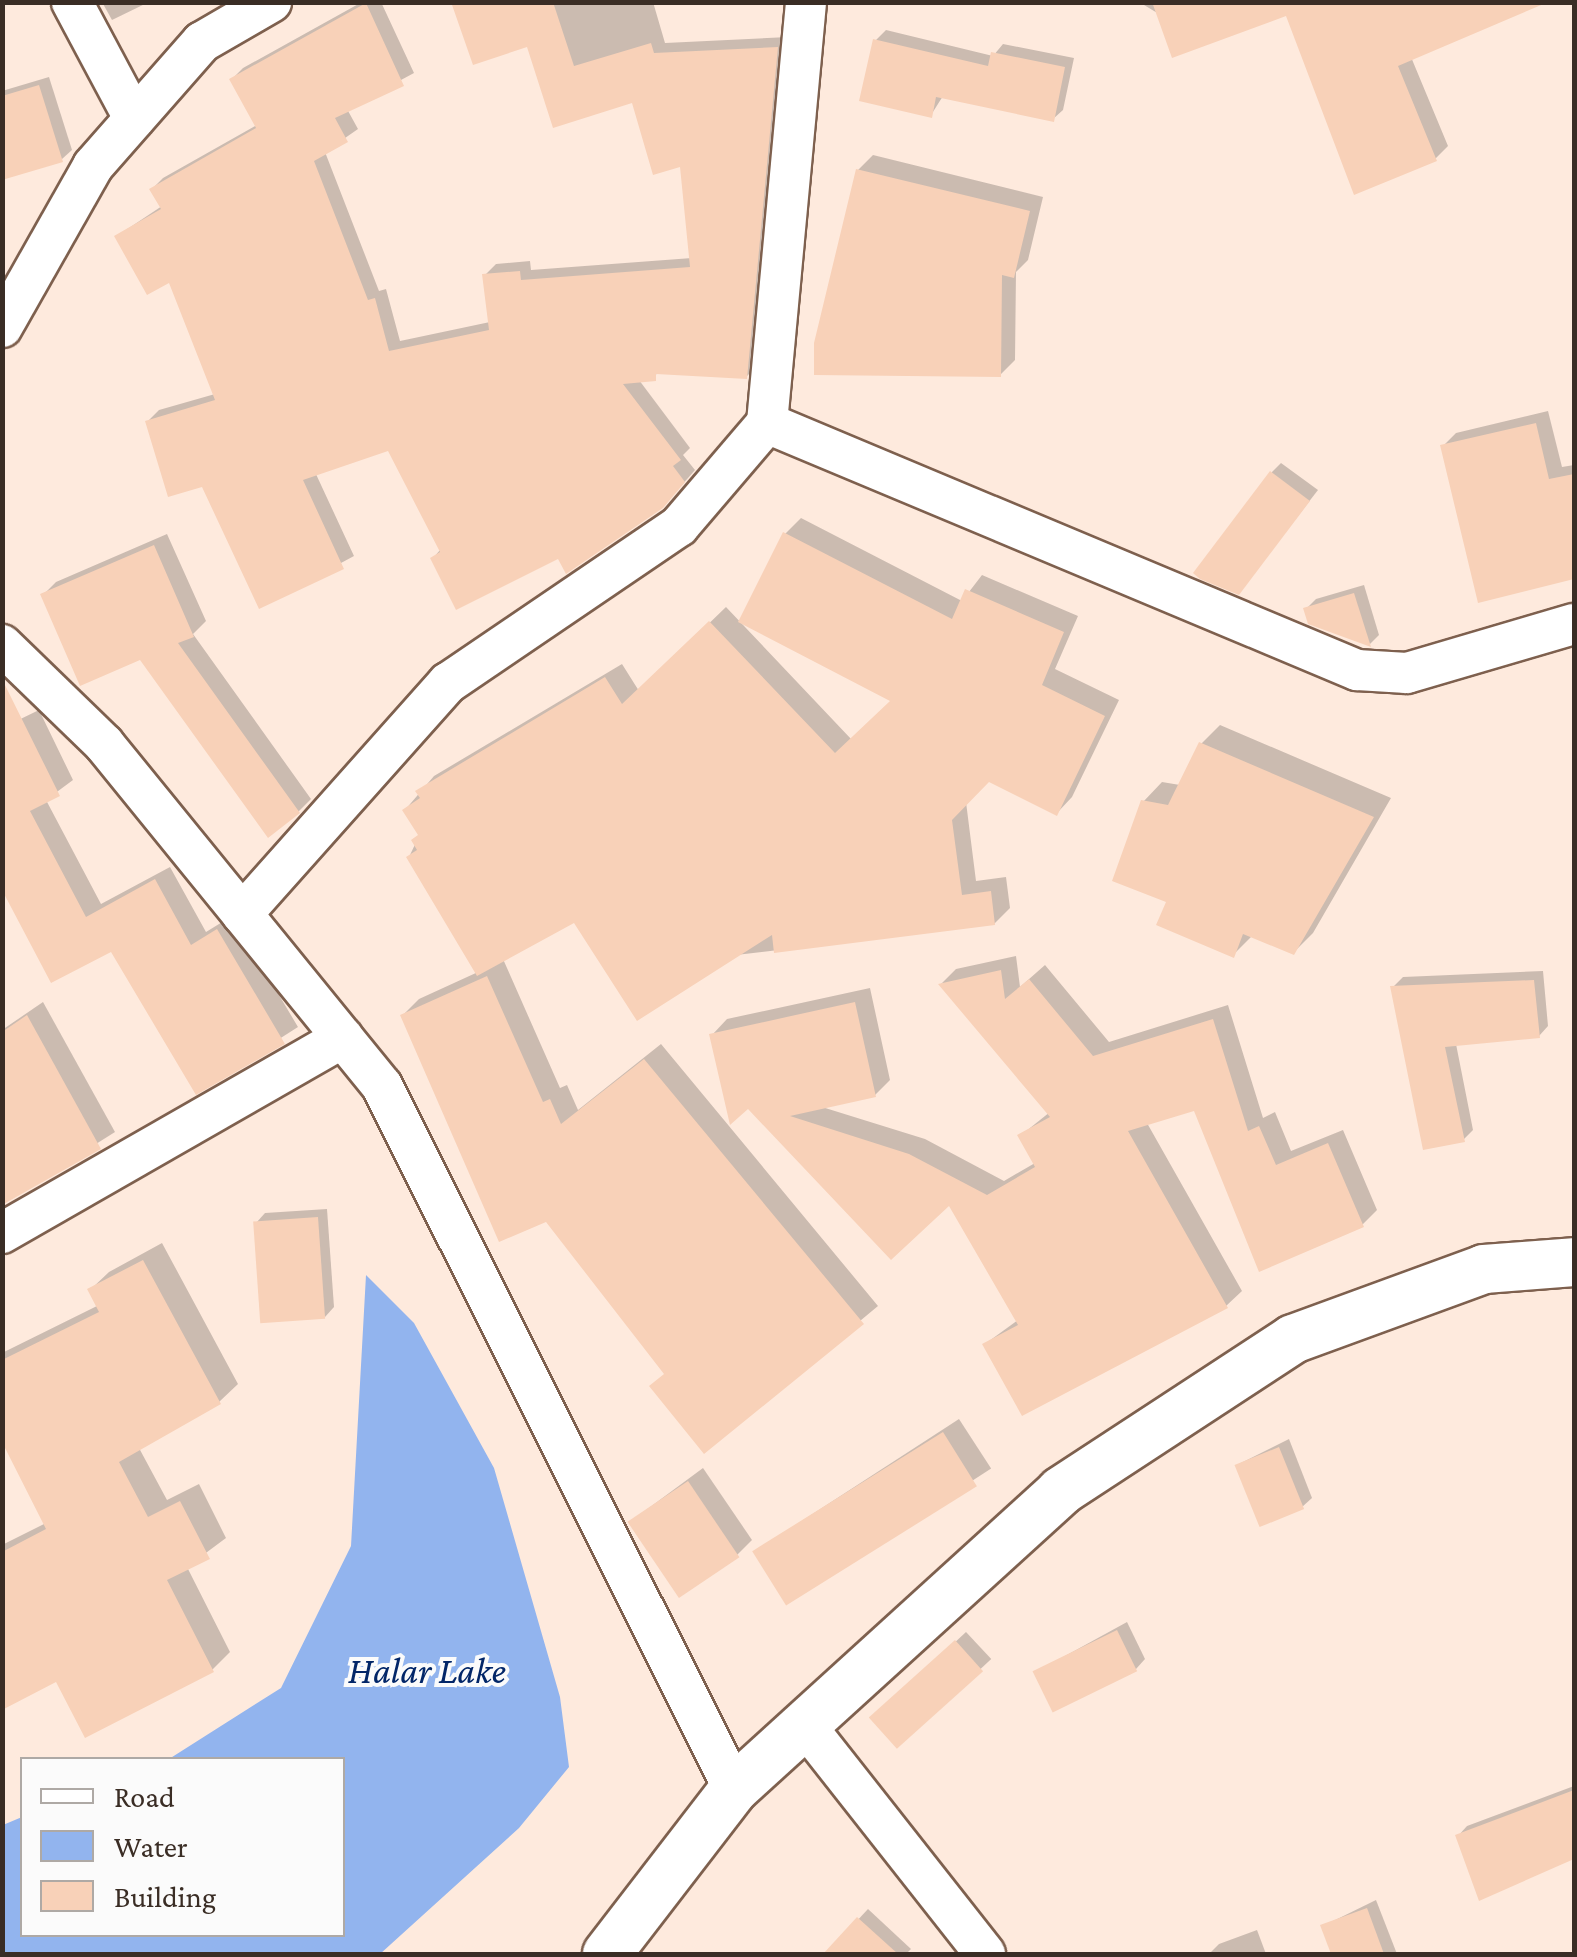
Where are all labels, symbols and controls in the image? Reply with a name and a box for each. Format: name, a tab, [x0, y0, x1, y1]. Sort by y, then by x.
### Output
water label: Halar Lake	[348, 1648, 506, 1694]
legend	[20, 1757, 345, 1937]
text: Road	[114, 1780, 175, 1813]
text: Water	[114, 1830, 188, 1863]
text: Building	[114, 1880, 216, 1913]

